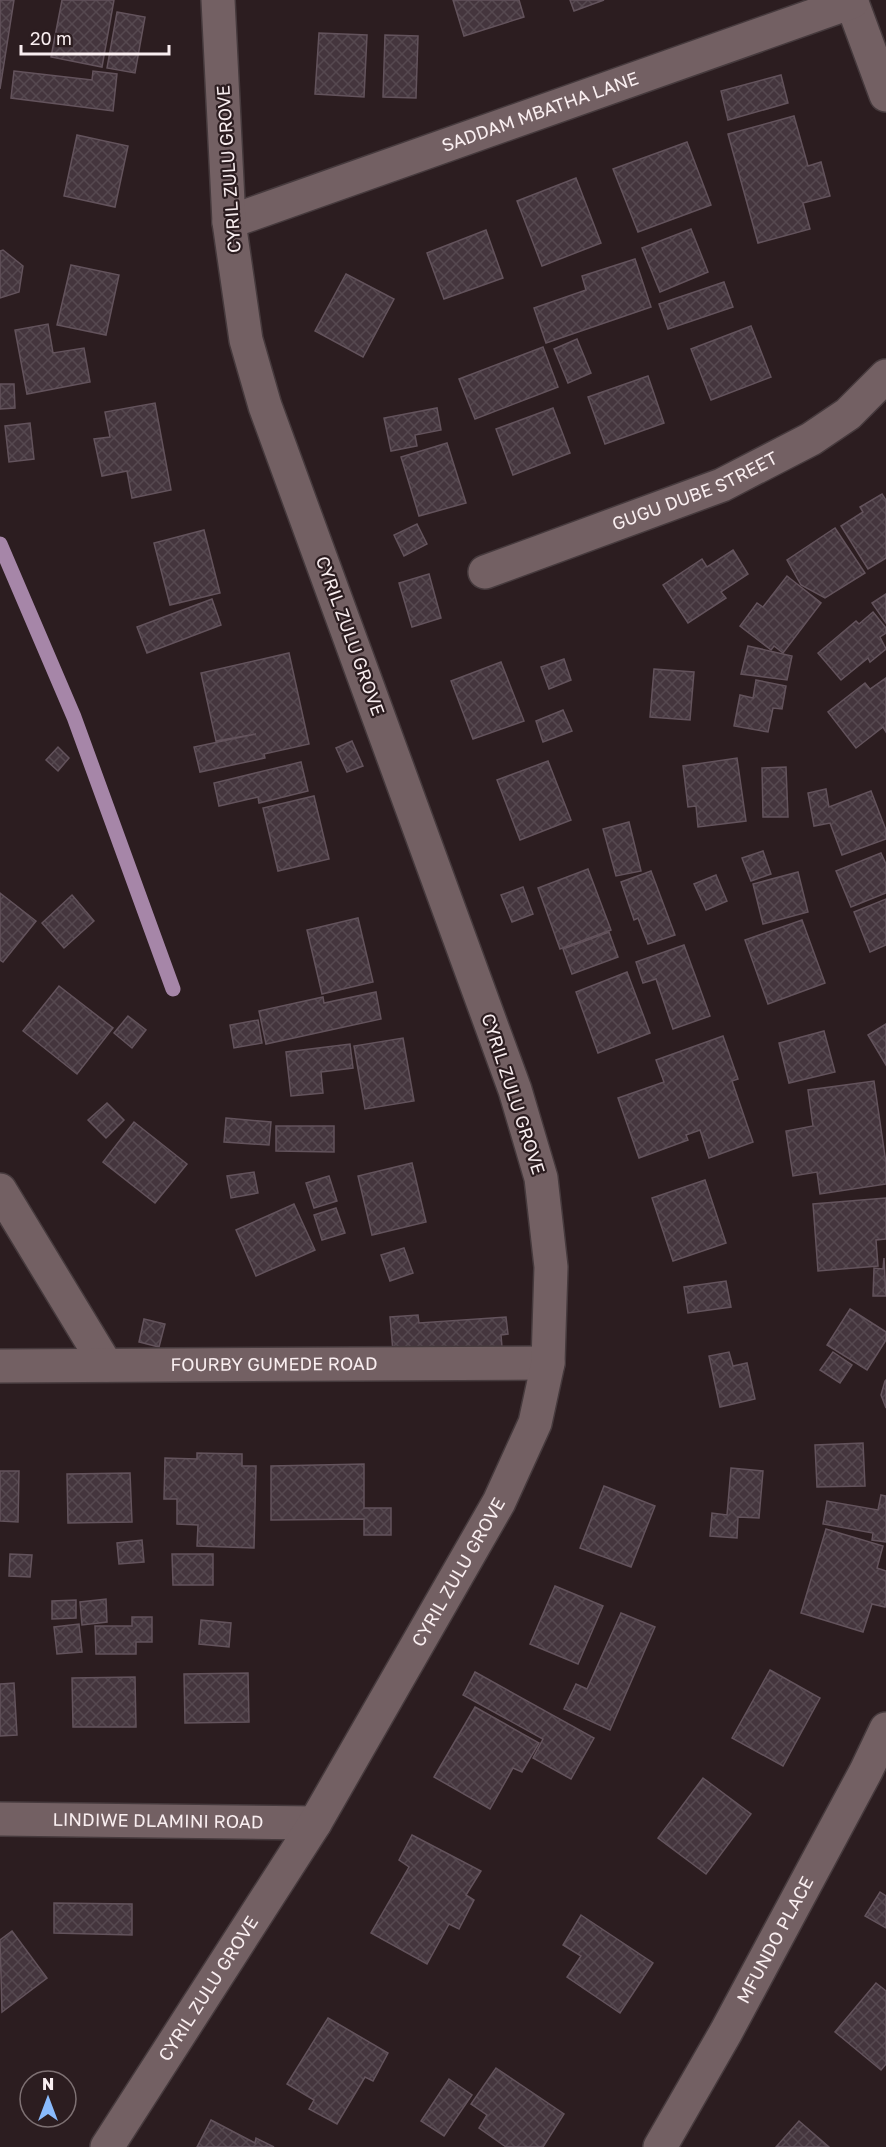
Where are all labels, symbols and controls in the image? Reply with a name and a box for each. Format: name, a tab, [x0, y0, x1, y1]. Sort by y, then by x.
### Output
scale bar	[21, 18, 170, 56]
text: 20 m	[30, 27, 72, 49]
street label: SADDAM MBATHA LANE	[439, 66, 641, 156]
street label: CYRIL ZULU GROVE	[211, 84, 245, 254]
street label: GUGU DUBE STREET	[609, 446, 781, 534]
street label: CYRIL ZULU GROVE	[312, 553, 390, 718]
street label: CYRIL ZULU GROVE	[478, 1010, 550, 1177]
street label: FOURBY GUMEDE ROAD	[170, 1352, 378, 1375]
street label: CYRIL ZULU GROVE	[406, 1493, 509, 1650]
street label: LINDIWE DLAMINI ROAD	[52, 1808, 264, 1832]
street label: MFUNDO PLACE	[731, 1872, 817, 2007]
street label: CYRIL ZULU GROVE	[153, 1912, 262, 2065]
north arrow	[18, 2069, 78, 2129]
text: N	[42, 2074, 54, 2094]

